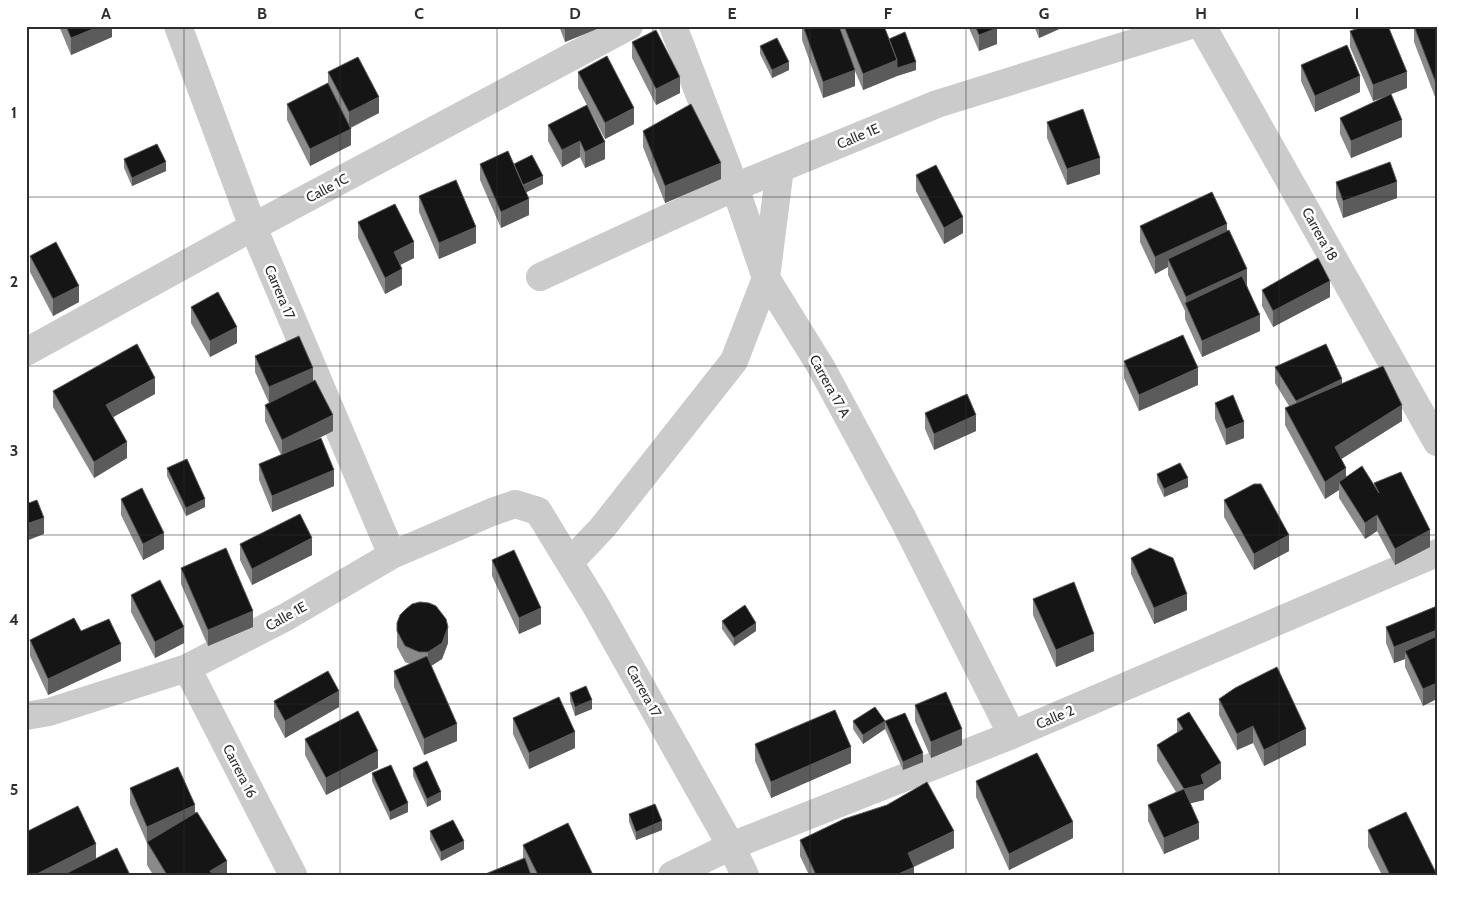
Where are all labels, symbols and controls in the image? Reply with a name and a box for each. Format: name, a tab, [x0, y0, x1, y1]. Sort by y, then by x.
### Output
text: A	[101, 4, 111, 23]
text: B	[257, 4, 267, 23]
text: C	[414, 4, 424, 23]
text: D	[569, 4, 581, 23]
text: E	[727, 4, 737, 23]
text: F	[884, 4, 893, 23]
text: G	[1039, 4, 1049, 23]
text: H	[1195, 4, 1207, 23]
text: I	[1355, 4, 1359, 23]
text: 1	[11, 103, 17, 122]
street label: Calle 1E	[834, 119, 882, 153]
street label: Calle 1C	[303, 169, 352, 207]
street label: Carrera 18	[1298, 204, 1342, 264]
street label: Carrera 17	[261, 262, 299, 322]
text: 2	[10, 272, 18, 291]
street label: Carrera 17 A	[805, 352, 855, 421]
text: 3	[10, 441, 18, 460]
street label: Calle 1E	[262, 597, 310, 635]
text: 4	[9, 610, 19, 629]
street label: Carrera 17	[622, 662, 666, 720]
street label: Calle 2	[1033, 701, 1077, 733]
street label: Carrera 16	[219, 741, 261, 801]
text: 5	[10, 780, 18, 799]

